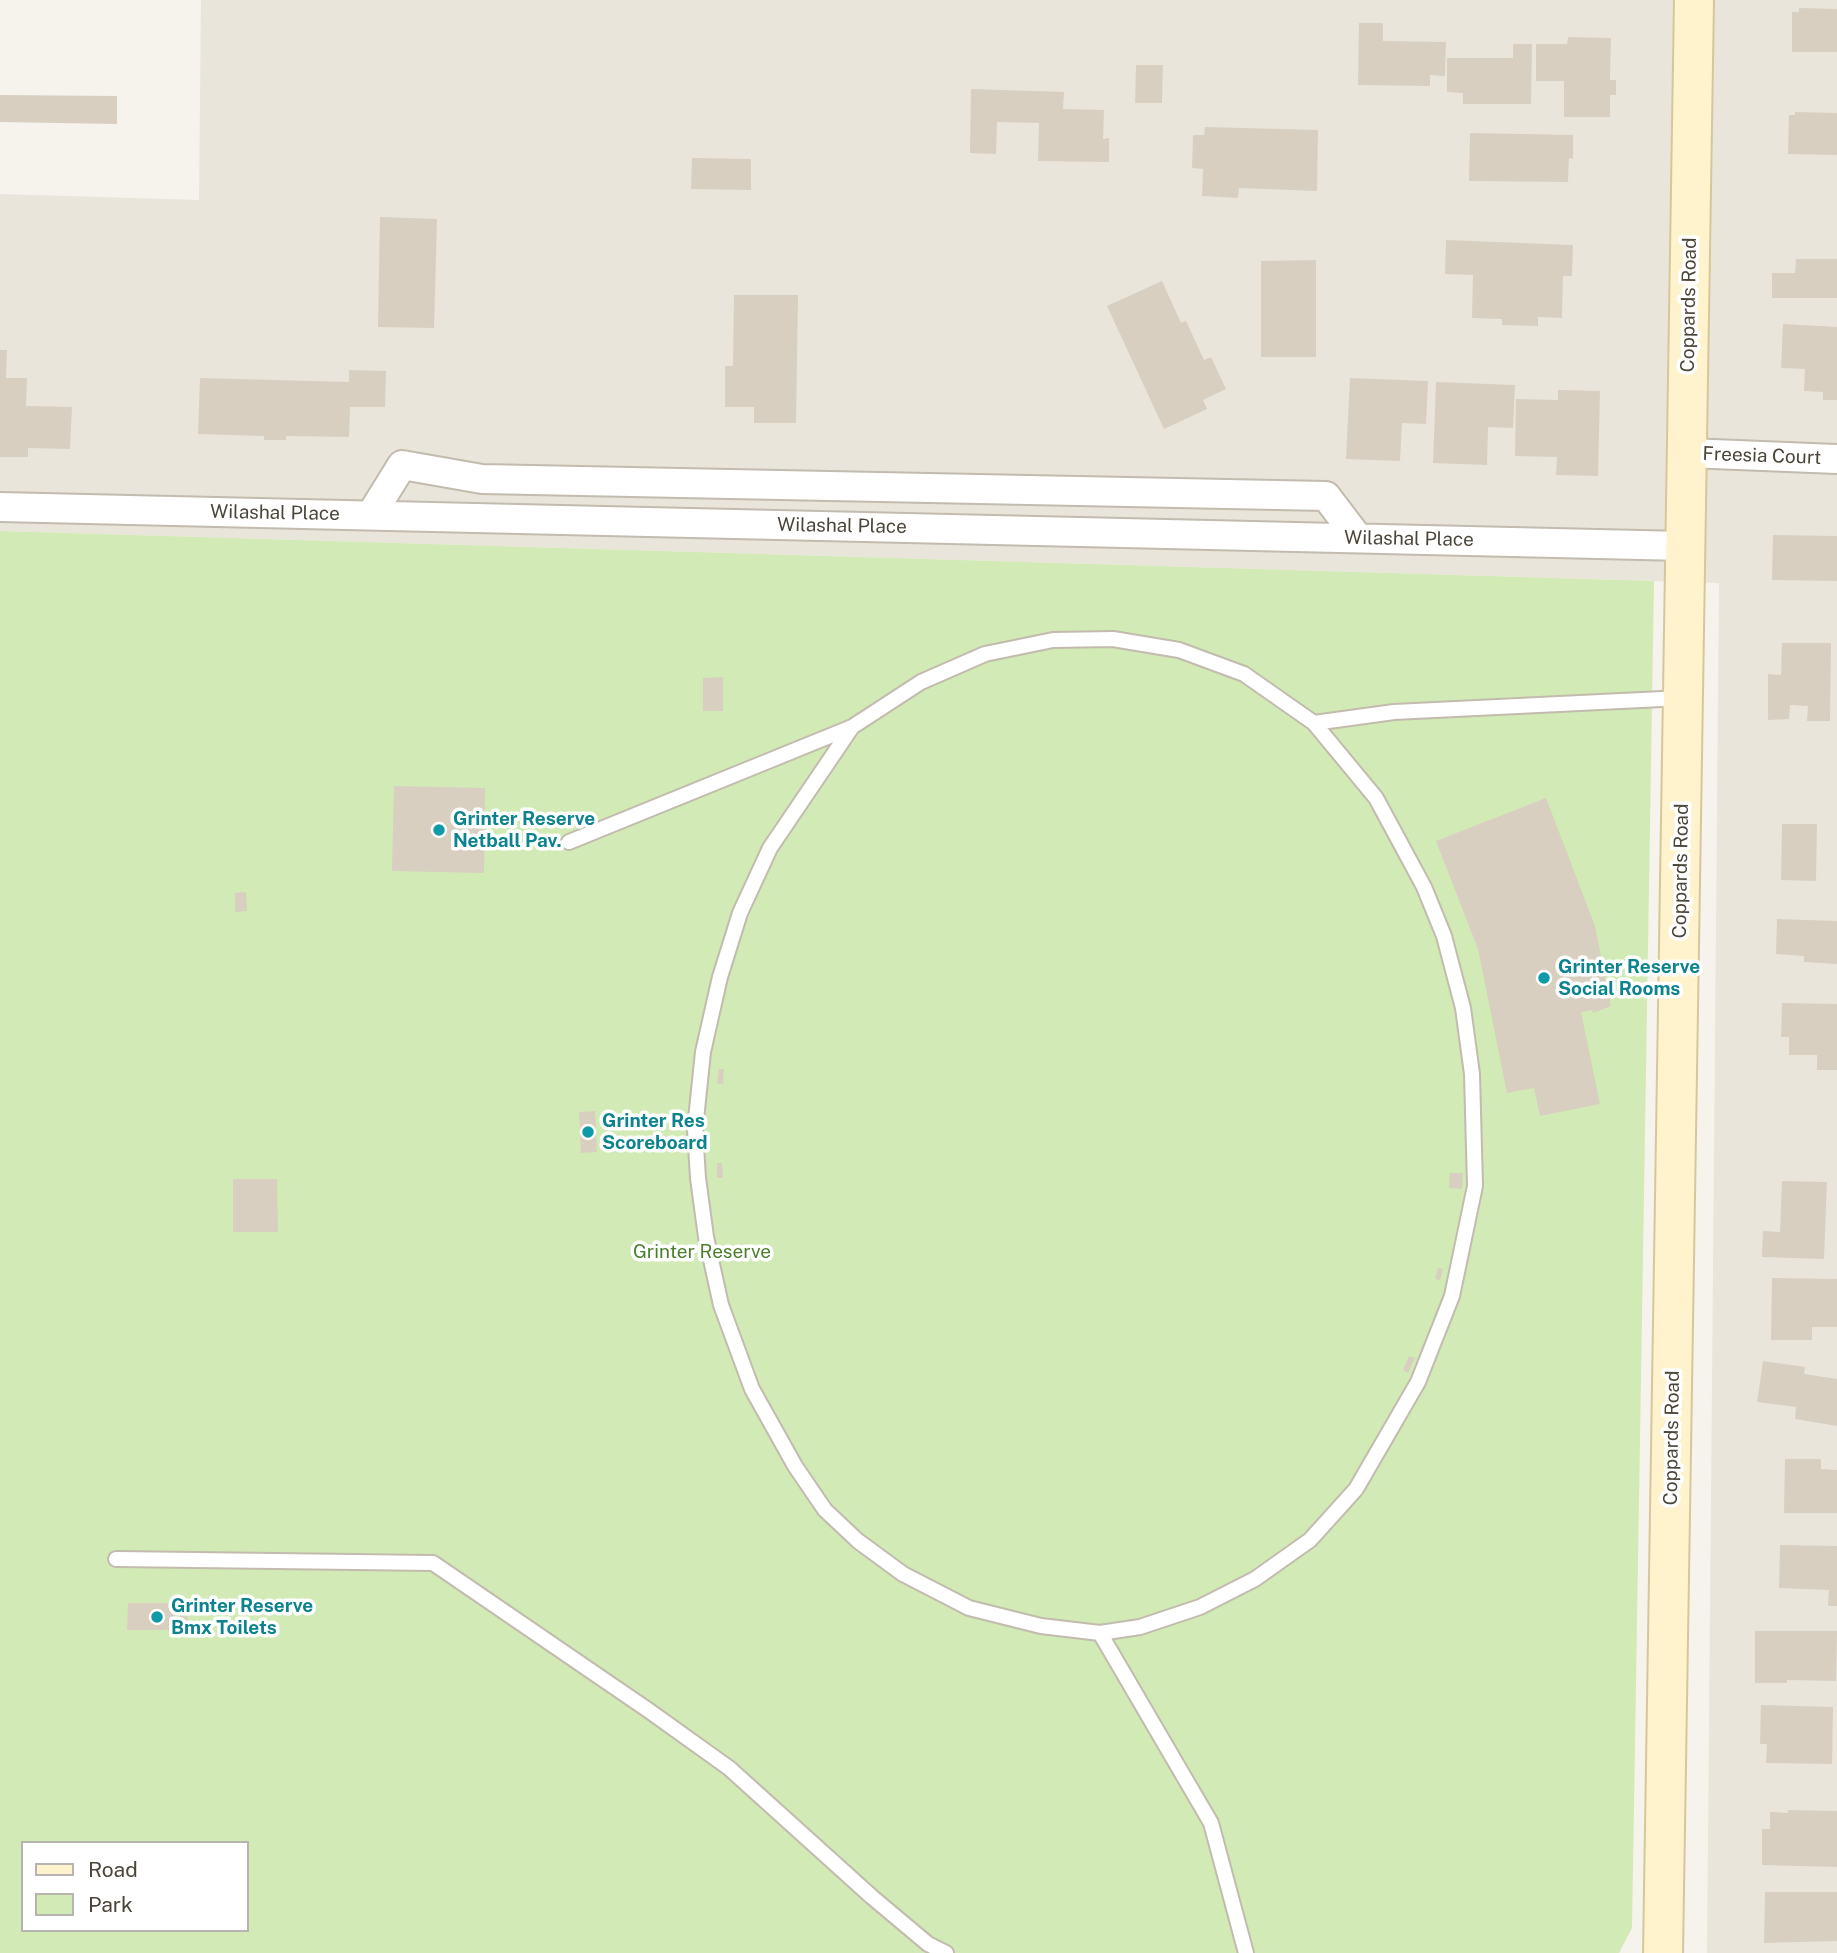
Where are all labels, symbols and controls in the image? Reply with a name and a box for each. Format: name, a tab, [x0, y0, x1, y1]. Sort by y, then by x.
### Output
street label: Coppards Road	[1676, 237, 1702, 373]
street label: Freesia Court	[1702, 443, 1822, 469]
street label: Wilashal Place	[210, 500, 340, 526]
street label: Wilashal Place	[777, 513, 907, 539]
street label: Wilashal Place	[1344, 526, 1474, 552]
street label: Coppards Road	[1668, 803, 1694, 939]
place label: Grinter Reserve Netball Pav.	[453, 808, 595, 852]
marker: Grinter Reserve Netball Pav.	[431, 822, 447, 838]
place label: Grinter Reserve Social Rooms	[1558, 956, 1700, 1000]
marker: Grinter Reserve Social Rooms	[1536, 970, 1552, 986]
place label: Grinter Res Scoreboard	[602, 1110, 708, 1154]
marker: Grinter Res Scoreboard	[580, 1124, 596, 1140]
park label: Grinter Reserve	[633, 1241, 771, 1263]
street label: Coppards Road	[1659, 1370, 1685, 1506]
place label: Grinter Reserve Bmx Toilets	[171, 1595, 313, 1639]
marker: Grinter Reserve Bmx Toilets	[149, 1609, 165, 1625]
legend	[21, 1841, 248, 1932]
text: Road	[88, 1857, 138, 1882]
text: Park	[88, 1892, 133, 1917]

